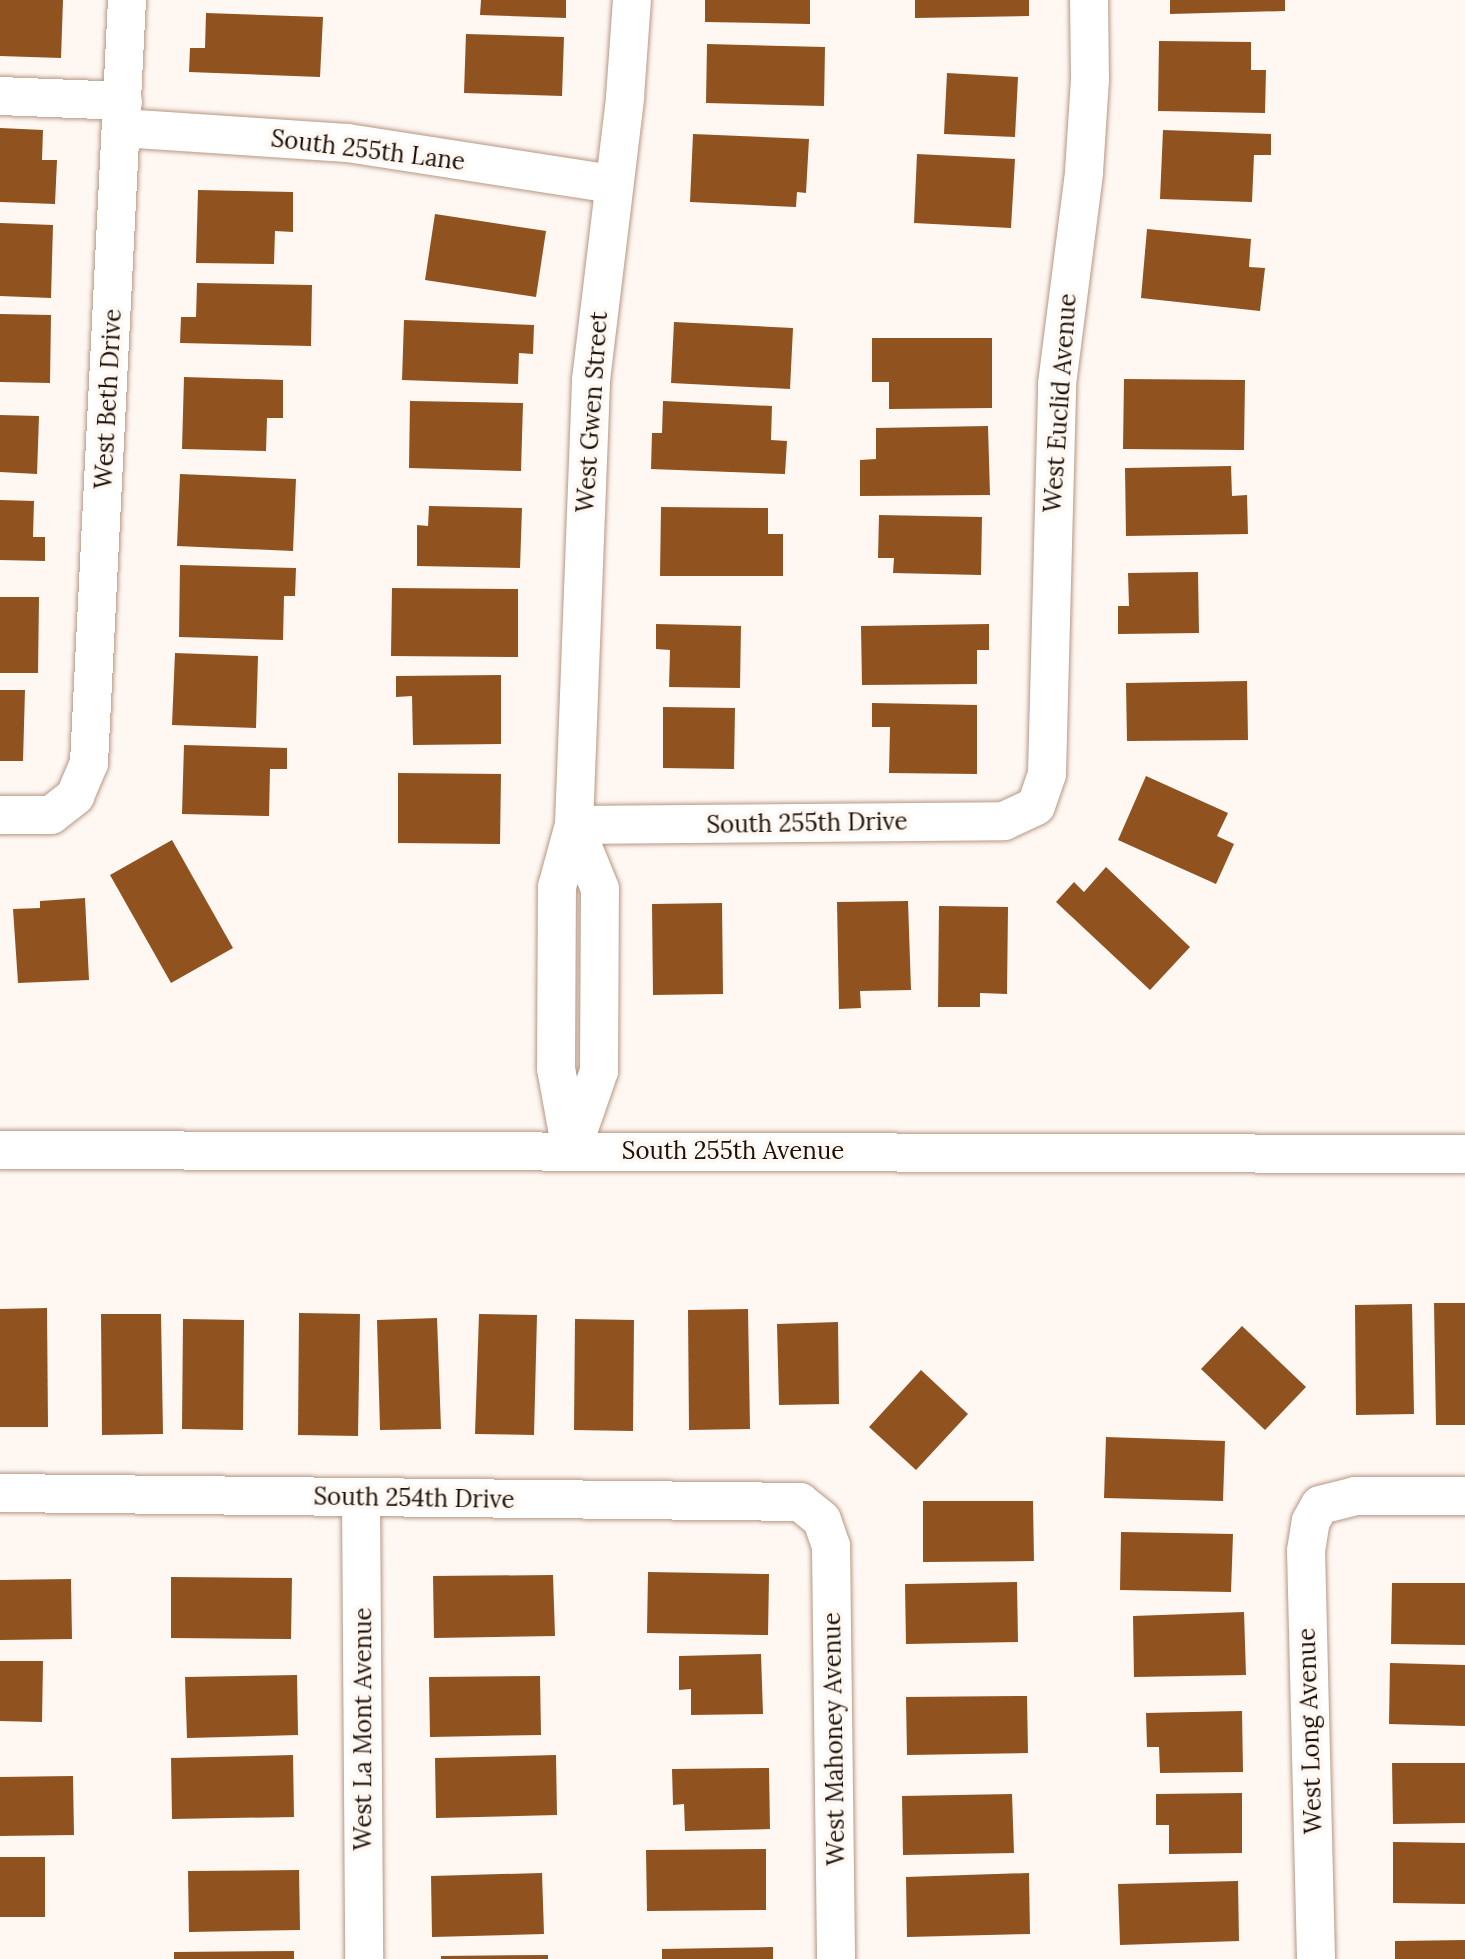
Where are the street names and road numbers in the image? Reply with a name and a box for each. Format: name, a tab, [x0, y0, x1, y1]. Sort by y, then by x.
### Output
street label: South 255th Lane	[269, 124, 467, 176]
street label: West Euclid Avenue	[1038, 292, 1082, 514]
street label: West Beth Drive	[89, 308, 127, 490]
street label: West Gwen Street	[571, 310, 613, 514]
street label: South 255th Drive	[706, 807, 908, 839]
street label: South 255th Avenue	[622, 1137, 844, 1165]
street label: South 254th Drive	[313, 1482, 515, 1514]
street label: West La Mont Avenue	[349, 1607, 377, 1851]
street label: West Mahoney Avenue	[817, 1612, 851, 1866]
street label: West Long Avenue	[1292, 1627, 1328, 1835]

